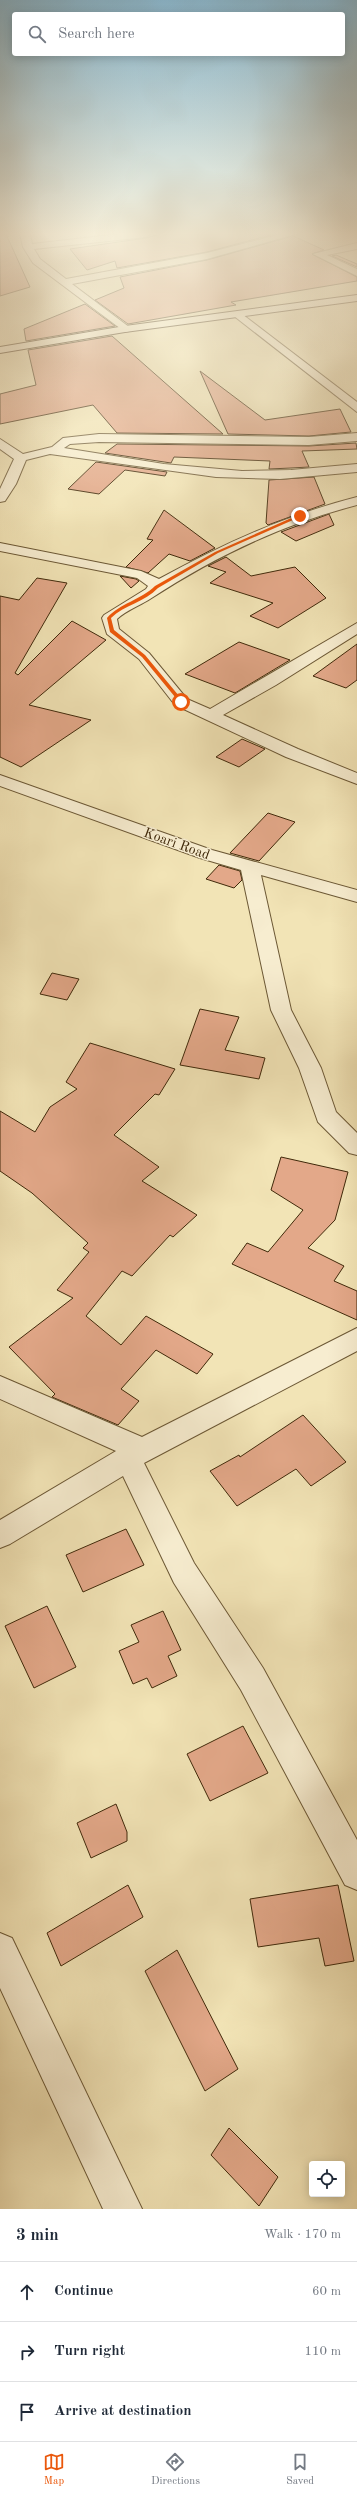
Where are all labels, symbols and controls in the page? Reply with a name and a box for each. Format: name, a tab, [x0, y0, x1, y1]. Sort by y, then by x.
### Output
search box	[12, 12, 345, 56]
icon: search	[26, 23, 48, 45]
text: Search here	[58, 27, 135, 42]
route end	[291, 507, 309, 525]
route start	[172, 693, 190, 711]
street label: Koari Road	[142, 826, 212, 862]
map controls	[309, 2161, 345, 2197]
button: locate	[309, 2161, 345, 2197]
text: 3 min	[16, 2227, 59, 2244]
text: Walk · 170 m	[264, 2228, 341, 2241]
icon: ahead	[16, 2281, 38, 2303]
text: Continue	[54, 2284, 113, 2299]
text: 60 m	[312, 2285, 341, 2298]
icon: right	[16, 2341, 38, 2363]
text: Turn right	[54, 2344, 125, 2359]
text: 110 m	[304, 2345, 341, 2358]
icon: arrive	[16, 2401, 38, 2423]
text: Arrive at destination	[54, 2404, 192, 2419]
tab: Map	[43, 2451, 65, 2489]
tab: Directions	[151, 2451, 200, 2489]
tab: Saved	[286, 2451, 314, 2489]

